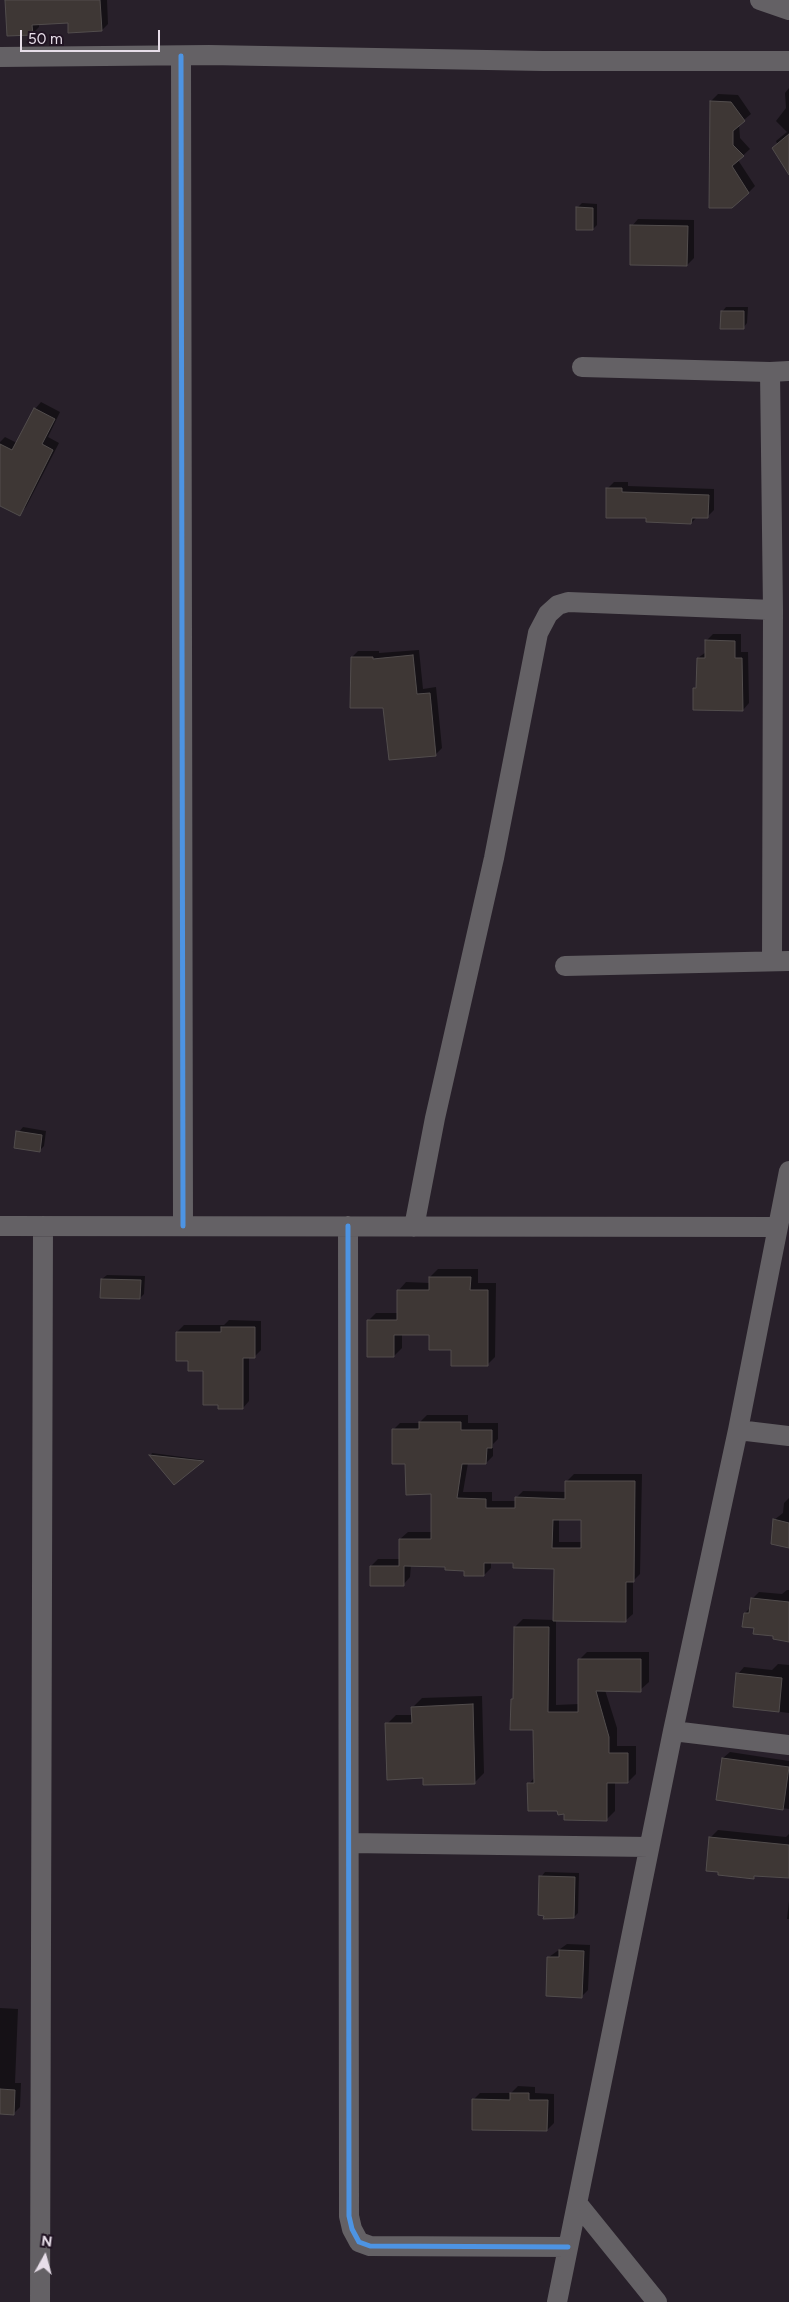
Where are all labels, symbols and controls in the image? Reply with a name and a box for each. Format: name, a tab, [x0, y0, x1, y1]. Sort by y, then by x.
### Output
scale bar	[22, 20, 162, 52]
text: 50 m	[28, 30, 63, 48]
north arrow	[20, 2232, 70, 2282]
text: N	[40, 2233, 53, 2251]

